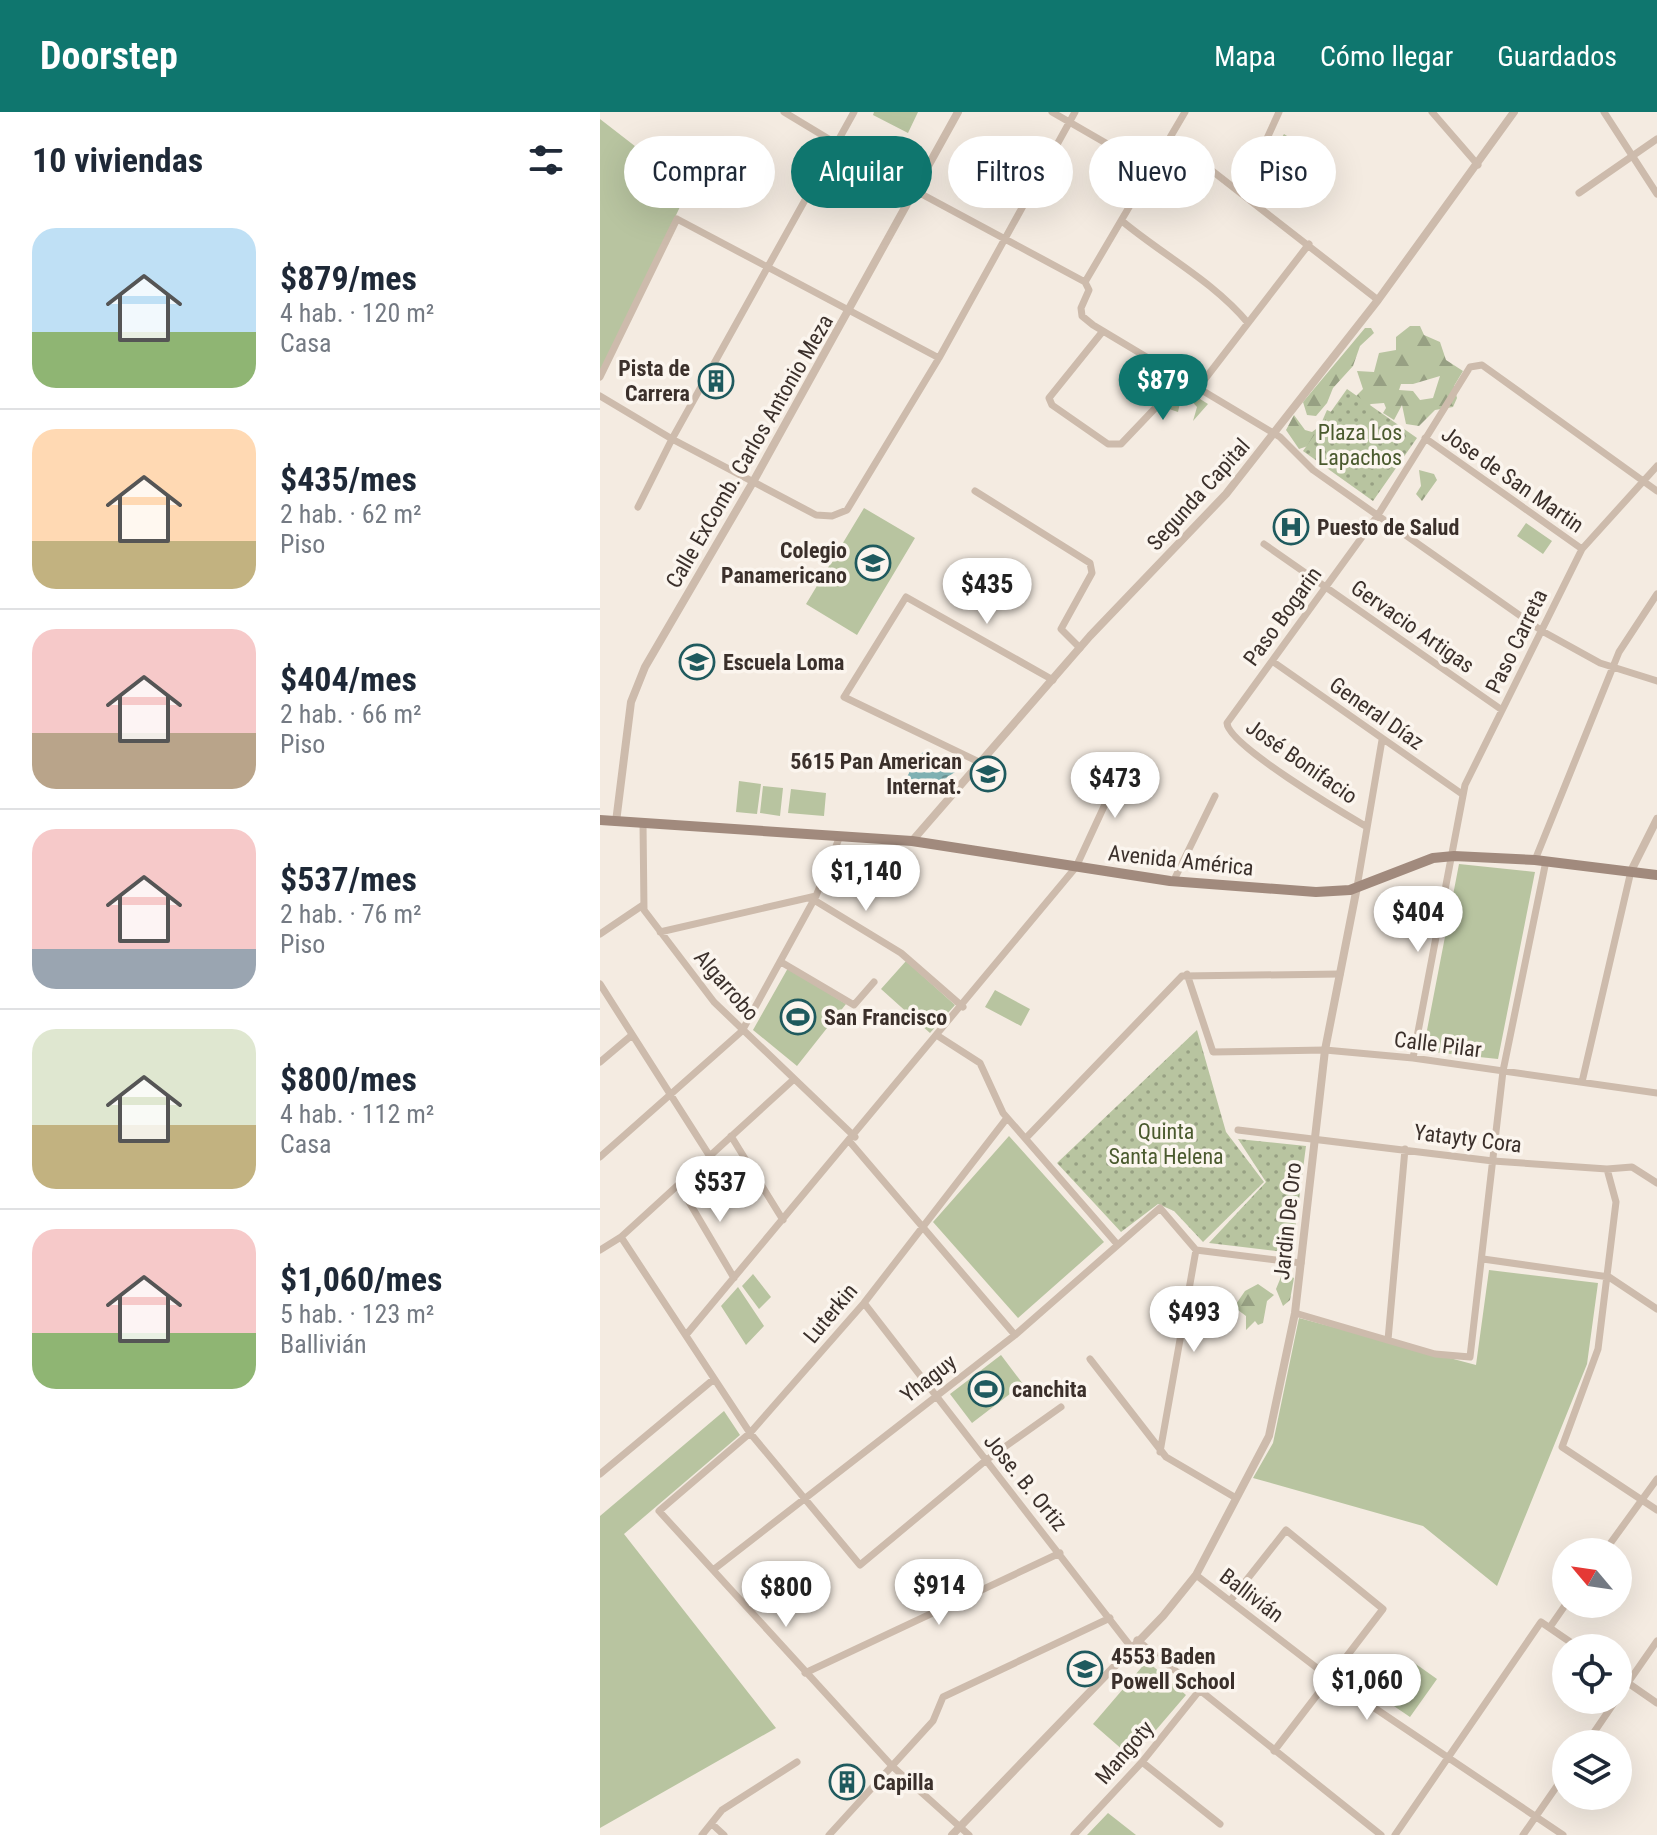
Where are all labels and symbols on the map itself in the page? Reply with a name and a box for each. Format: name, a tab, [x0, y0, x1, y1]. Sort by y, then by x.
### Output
street label: Calle ExComb. Carlos Antonio Meza	[661, 310, 838, 592]
pin: $879	[1116, 354, 1210, 422]
place label: Pista de Carrera	[618, 356, 690, 406]
building icon: Pista de Carrera	[697, 362, 735, 400]
park label: Plaza Los Lapachos	[1318, 420, 1402, 470]
street label: Jose de San Martin	[1437, 421, 1589, 538]
street label: Segunda Capital	[1142, 433, 1255, 555]
hospital icon: Puesto de Salud	[1272, 508, 1310, 546]
place label: Puesto de Salud	[1317, 515, 1459, 540]
place label: Colegio Panamericano	[721, 538, 847, 588]
school or university icon: Colegio Panamericano	[854, 544, 892, 582]
pin: $435	[940, 558, 1034, 626]
street label: Paso Bogarin	[1238, 562, 1326, 670]
street label: Gervacio Artigas	[1346, 575, 1479, 678]
street label: Paso Carreta	[1481, 585, 1552, 697]
school or university icon: Escuela Loma	[678, 643, 716, 681]
place label: Escuela Loma	[723, 650, 844, 675]
street label: General Díaz	[1325, 672, 1429, 755]
street label: José Bonifacio	[1241, 714, 1362, 809]
place label: 5615 Pan American Internat.	[790, 749, 962, 799]
pin: $473	[1068, 752, 1162, 820]
school or university icon: 5615 Pan American Internat.	[969, 755, 1007, 793]
street label: Avenida América	[1107, 840, 1255, 881]
pin: $1,140	[801, 845, 931, 913]
pin: $404	[1371, 886, 1465, 954]
street label: Algarrobo	[689, 945, 764, 1026]
sports icon: San Francisco	[779, 998, 817, 1036]
place label: San Francisco	[824, 1005, 947, 1030]
street label: Calle Pilar	[1393, 1027, 1483, 1062]
park label: Quinta Santa Helena	[1108, 1119, 1224, 1169]
street label: Yatayty Cora	[1413, 1119, 1523, 1158]
pin: $537	[673, 1156, 767, 1224]
street label: Jardin De Oro	[1269, 1161, 1306, 1281]
street label: Luterkin	[798, 1279, 862, 1348]
pin: $493	[1147, 1286, 1241, 1354]
street label: Yhaguy	[896, 1349, 961, 1408]
sports icon: canchita	[967, 1370, 1005, 1408]
place label: canchita	[1012, 1377, 1087, 1402]
street label: Jose. B. Ortiz	[979, 1429, 1072, 1536]
north arrow	[1552, 1538, 1632, 1618]
pin: $914	[892, 1559, 986, 1627]
pin: $800	[739, 1561, 833, 1629]
street label: Ballivián	[1215, 1563, 1289, 1627]
place label: 4553 Baden Powell School	[1111, 1644, 1235, 1694]
school or university icon: 4553 Baden Powell School	[1066, 1650, 1104, 1688]
pin: $1,060	[1302, 1654, 1432, 1722]
street label: Mangoty	[1090, 1716, 1159, 1789]
building icon: Capilla	[828, 1763, 866, 1801]
place label: Capilla	[873, 1770, 934, 1795]

